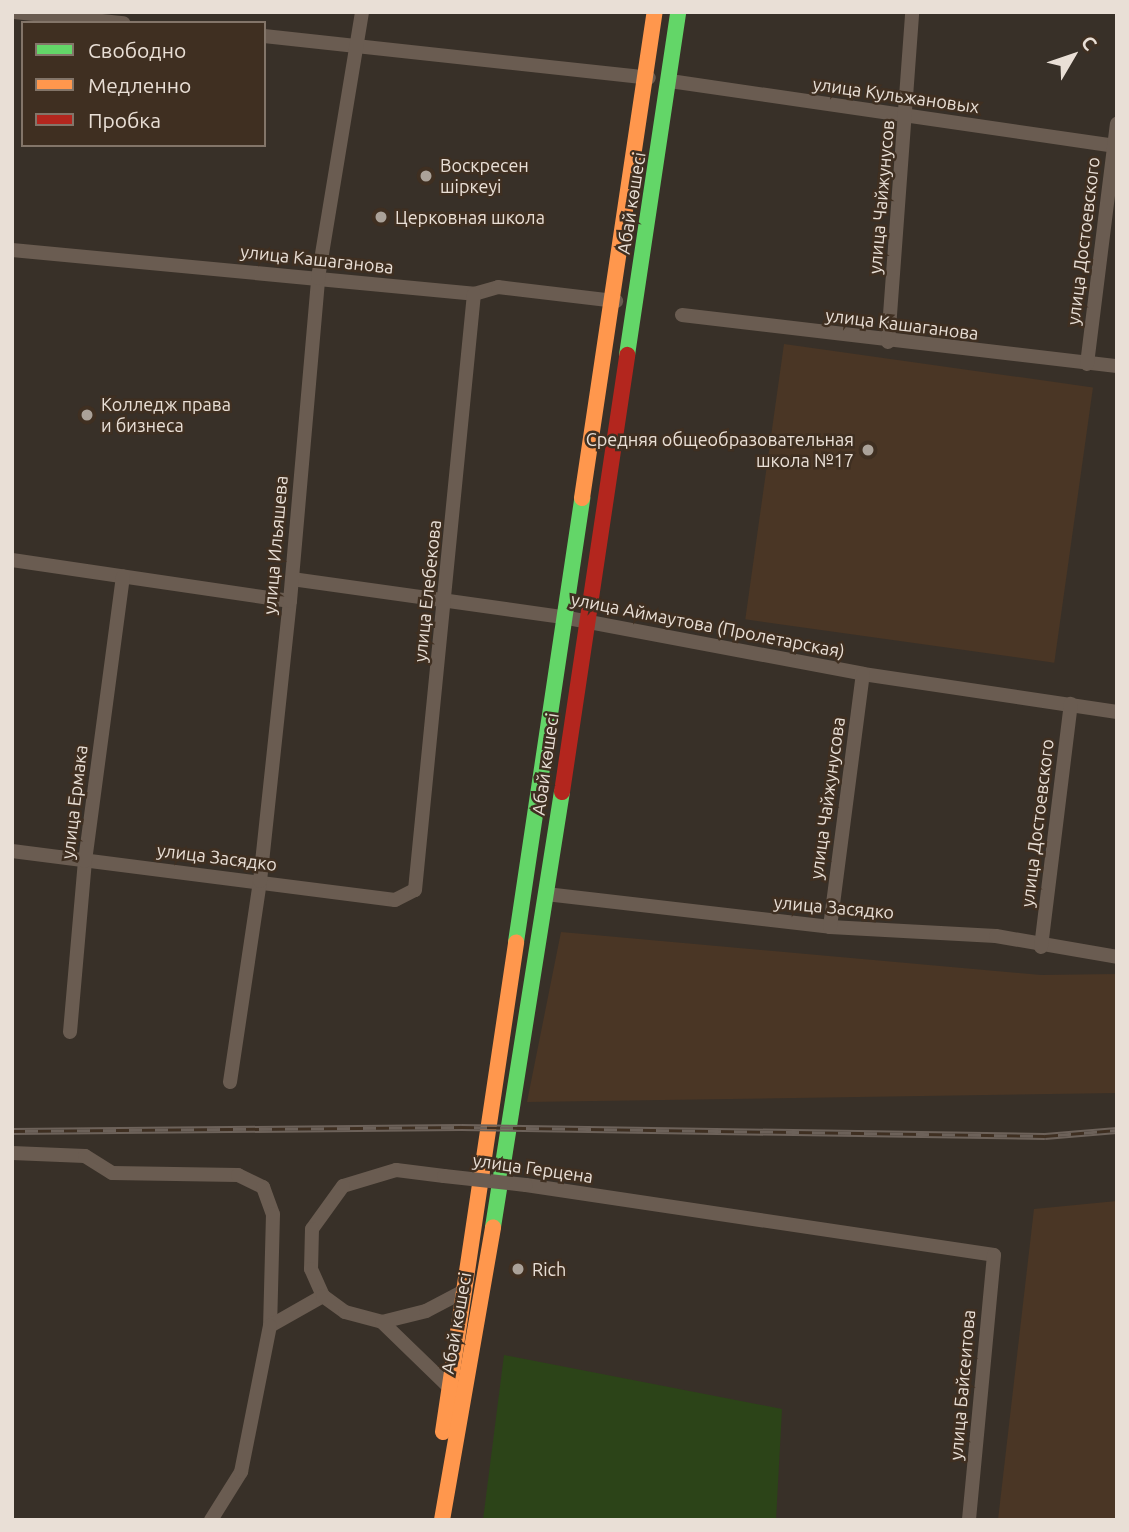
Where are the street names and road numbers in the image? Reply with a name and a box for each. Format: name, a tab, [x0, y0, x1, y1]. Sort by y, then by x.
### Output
street label: улица Кульжановых	[811, 73, 981, 117]
street label: улица Чайжунусов	[864, 119, 898, 275]
street label: Абай көшесі	[612, 150, 650, 256]
street label: улица Достоевского	[1062, 156, 1104, 326]
street label: улица Кашаганова	[239, 240, 395, 278]
street label: улица Кашаганова	[824, 304, 980, 344]
street label: улица Ильяшева	[258, 475, 292, 615]
street label: улица Елебекова	[409, 519, 445, 663]
street label: улица Аймаутова (Пролетарская)	[569, 588, 847, 662]
street label: Абай көшесі	[527, 712, 563, 816]
street label: улица Чайжунусова	[805, 715, 849, 881]
street label: улица Достоевского	[1016, 738, 1058, 908]
street label: улица Ермака	[56, 744, 92, 860]
street label: улица Засядко	[156, 839, 278, 875]
street label: улица Засядко	[773, 891, 895, 923]
street label: улица Герцена	[471, 1149, 595, 1187]
street label: Абай көшесі	[436, 1270, 476, 1376]
street label: улица Байсеитова	[945, 1309, 979, 1461]

